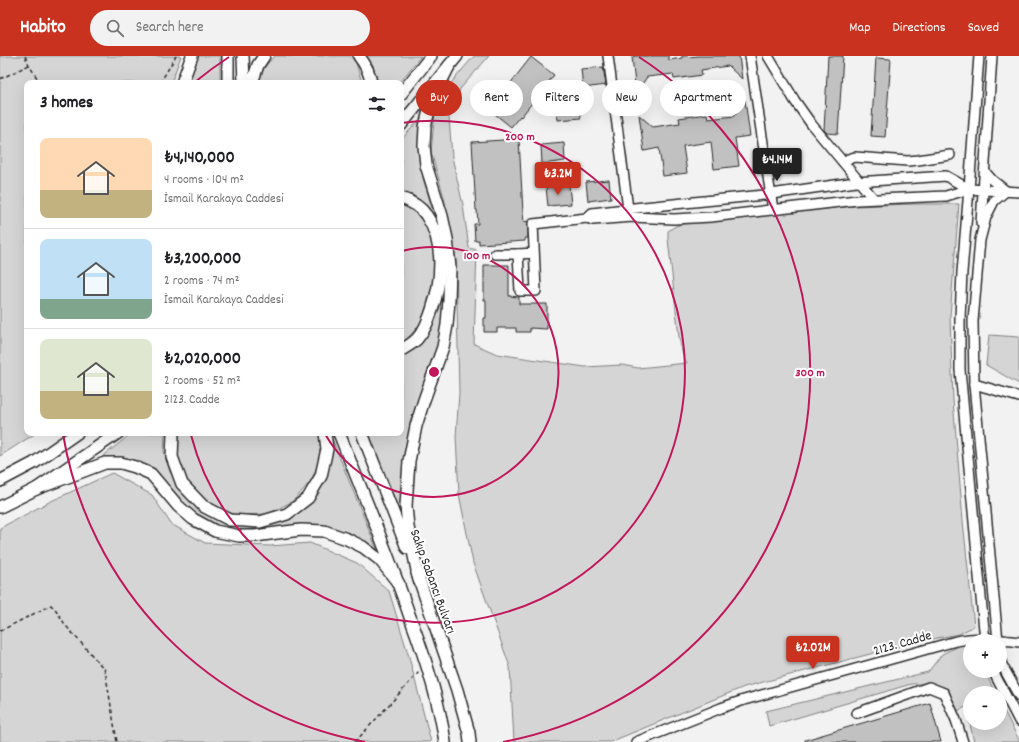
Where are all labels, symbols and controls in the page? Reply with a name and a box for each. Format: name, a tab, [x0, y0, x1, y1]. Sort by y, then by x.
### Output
search box	[90, 10, 370, 46]
text: Habito	[20, 15, 66, 42]
icon: search	[104, 17, 126, 39]
text: Search here	[136, 17, 204, 39]
text: Map	[849, 18, 871, 38]
text: Directions	[893, 18, 946, 38]
text: Saved	[968, 18, 999, 38]
chip: Buy	[416, 80, 462, 116]
chip: Rent	[470, 80, 523, 116]
chip: Filters	[531, 80, 594, 116]
chip: New	[602, 80, 652, 116]
chip: Apartment	[660, 80, 746, 116]
text: 3 homes	[40, 92, 93, 116]
icon: filters	[366, 93, 388, 115]
text: 200 m	[505, 129, 535, 146]
text: ₺4,140,000	[164, 147, 235, 171]
pin: ₺4.14M	[744, 148, 810, 182]
text: ₺4.14M	[762, 151, 792, 170]
icon: home	[72, 154, 120, 202]
pin: ₺3.2M	[530, 162, 586, 196]
text: ₺3.2M	[544, 165, 572, 184]
text: 4 rooms · 104 m²	[164, 171, 244, 190]
text: İsmail Karakaya Caddesi	[164, 190, 284, 209]
text: ₺3,200,000	[164, 248, 241, 272]
text: 100 m	[464, 248, 490, 265]
icon: home	[72, 255, 120, 303]
text: 2 rooms · 74 m²	[164, 272, 239, 291]
text: İsmail Karakaya Caddesi	[164, 291, 284, 310]
text: ₺2,020,000	[164, 348, 241, 372]
icon: home	[72, 355, 120, 403]
centre of rings	[427, 365, 441, 379]
text: 300 m	[795, 365, 825, 382]
text: 2 rooms · 52 m²	[164, 372, 241, 391]
text: 2123. Cadde	[164, 391, 220, 410]
street label: Sakıp Sabancı Bulvarı	[404, 527, 460, 637]
street label: 2123. Cadde	[871, 626, 934, 662]
map controls	[963, 634, 1007, 730]
button: +	[963, 634, 1007, 678]
pin: ₺2.02M	[780, 636, 846, 670]
text: ₺2.02M	[795, 639, 831, 658]
button: −	[963, 686, 1007, 730]

